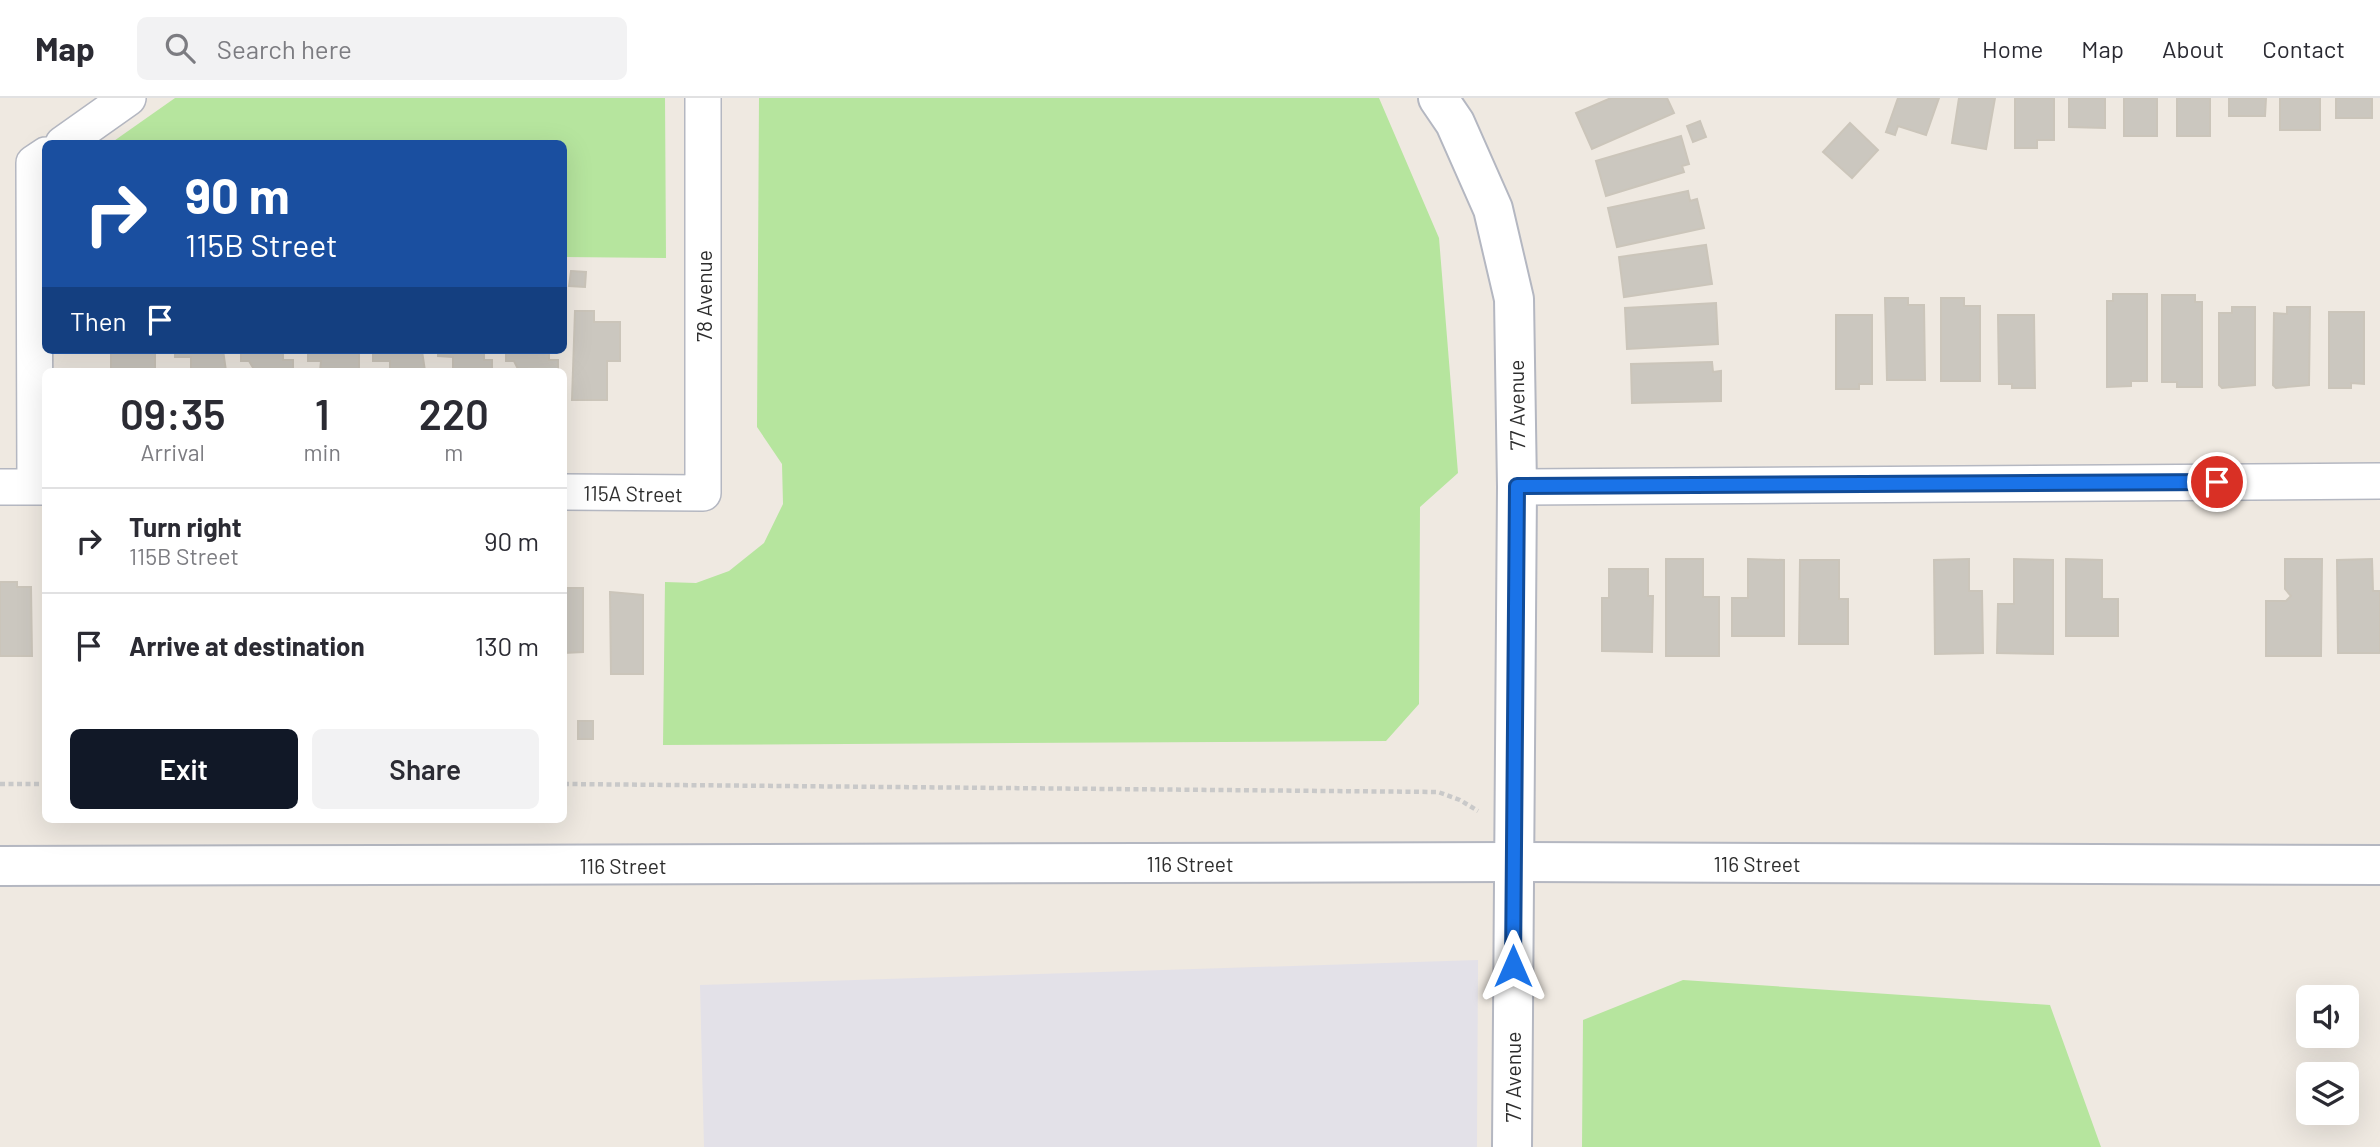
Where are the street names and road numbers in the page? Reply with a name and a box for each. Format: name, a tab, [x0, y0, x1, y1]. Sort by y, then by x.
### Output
street label: 78 Avenue	[691, 250, 716, 342]
street label: 77 Avenue	[1503, 359, 1529, 451]
street label: 115A Street	[583, 480, 683, 506]
street label: 116 Street	[1146, 851, 1234, 876]
street label: 116 Street	[1713, 851, 1801, 876]
street label: 116 Street	[579, 853, 667, 878]
street label: 77 Avenue	[1500, 1032, 1525, 1122]

